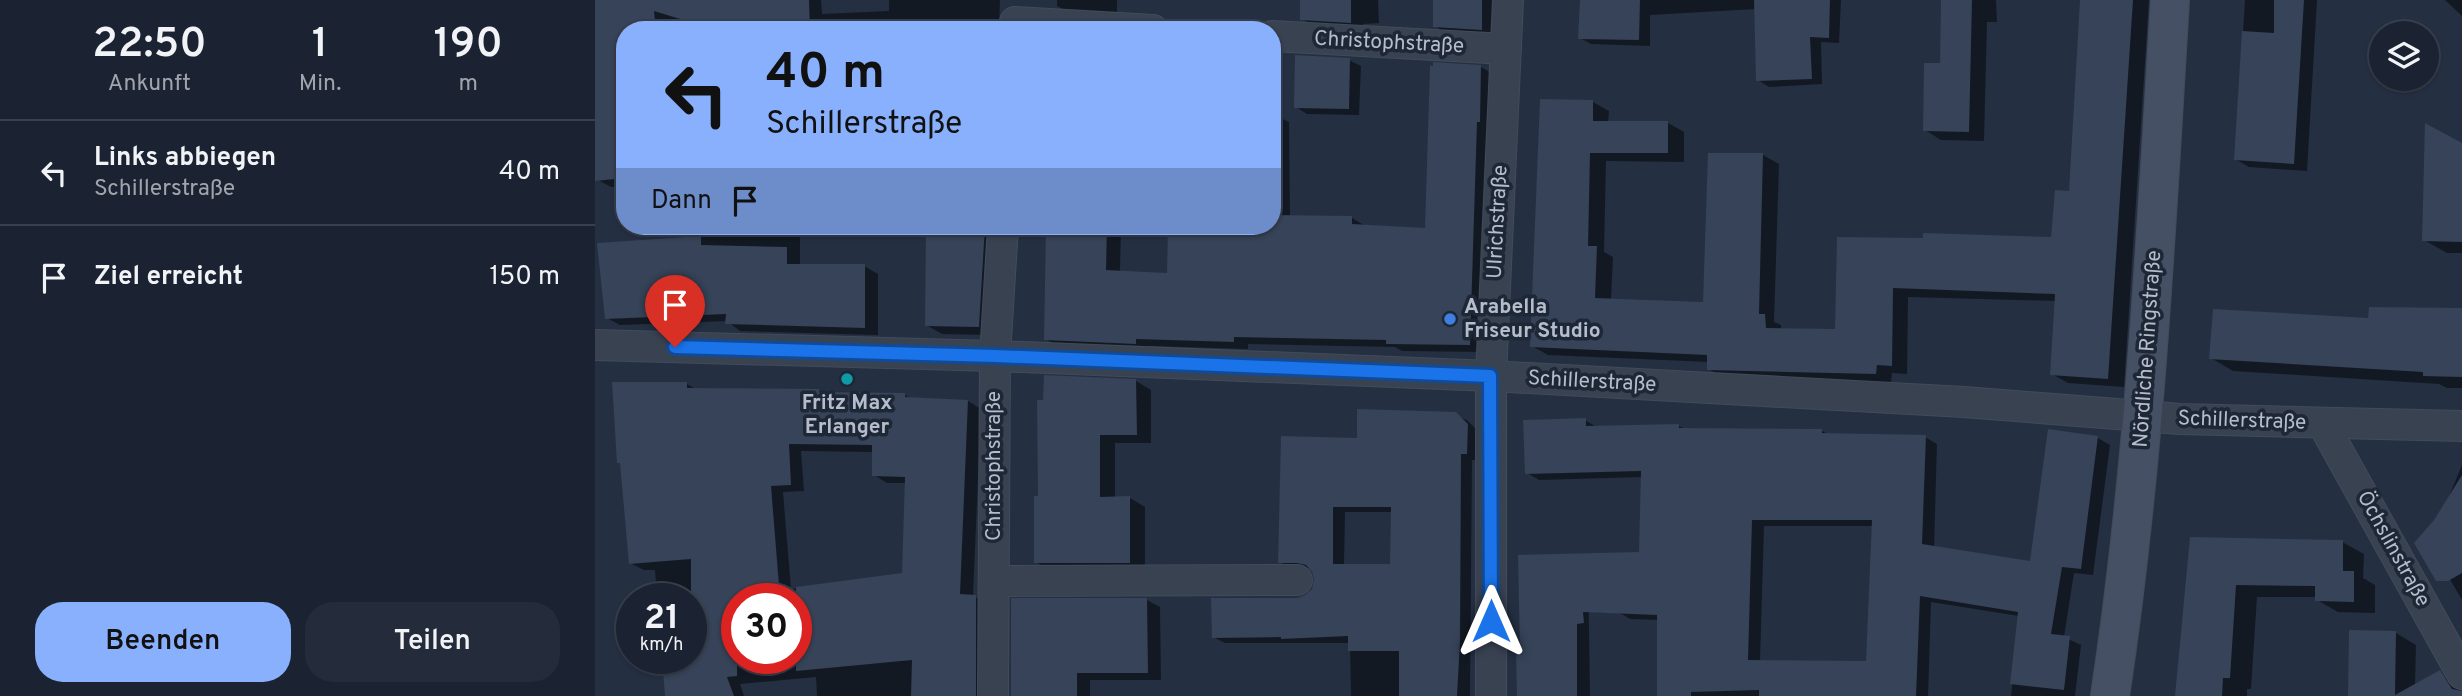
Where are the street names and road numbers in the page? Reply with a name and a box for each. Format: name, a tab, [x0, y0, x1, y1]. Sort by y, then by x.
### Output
street label: Christophstraße	[1313, 26, 1465, 60]
street label: Ulrichstraße	[1482, 164, 1514, 280]
street label: Nördliche Ringstraße	[2128, 249, 2168, 449]
street label: Schillerstraße	[1527, 365, 1657, 399]
street label: Christophstraße	[981, 391, 1008, 541]
street label: Schillerstraße	[2177, 405, 2307, 437]
street label: Öchslinstraße	[2350, 486, 2436, 612]

